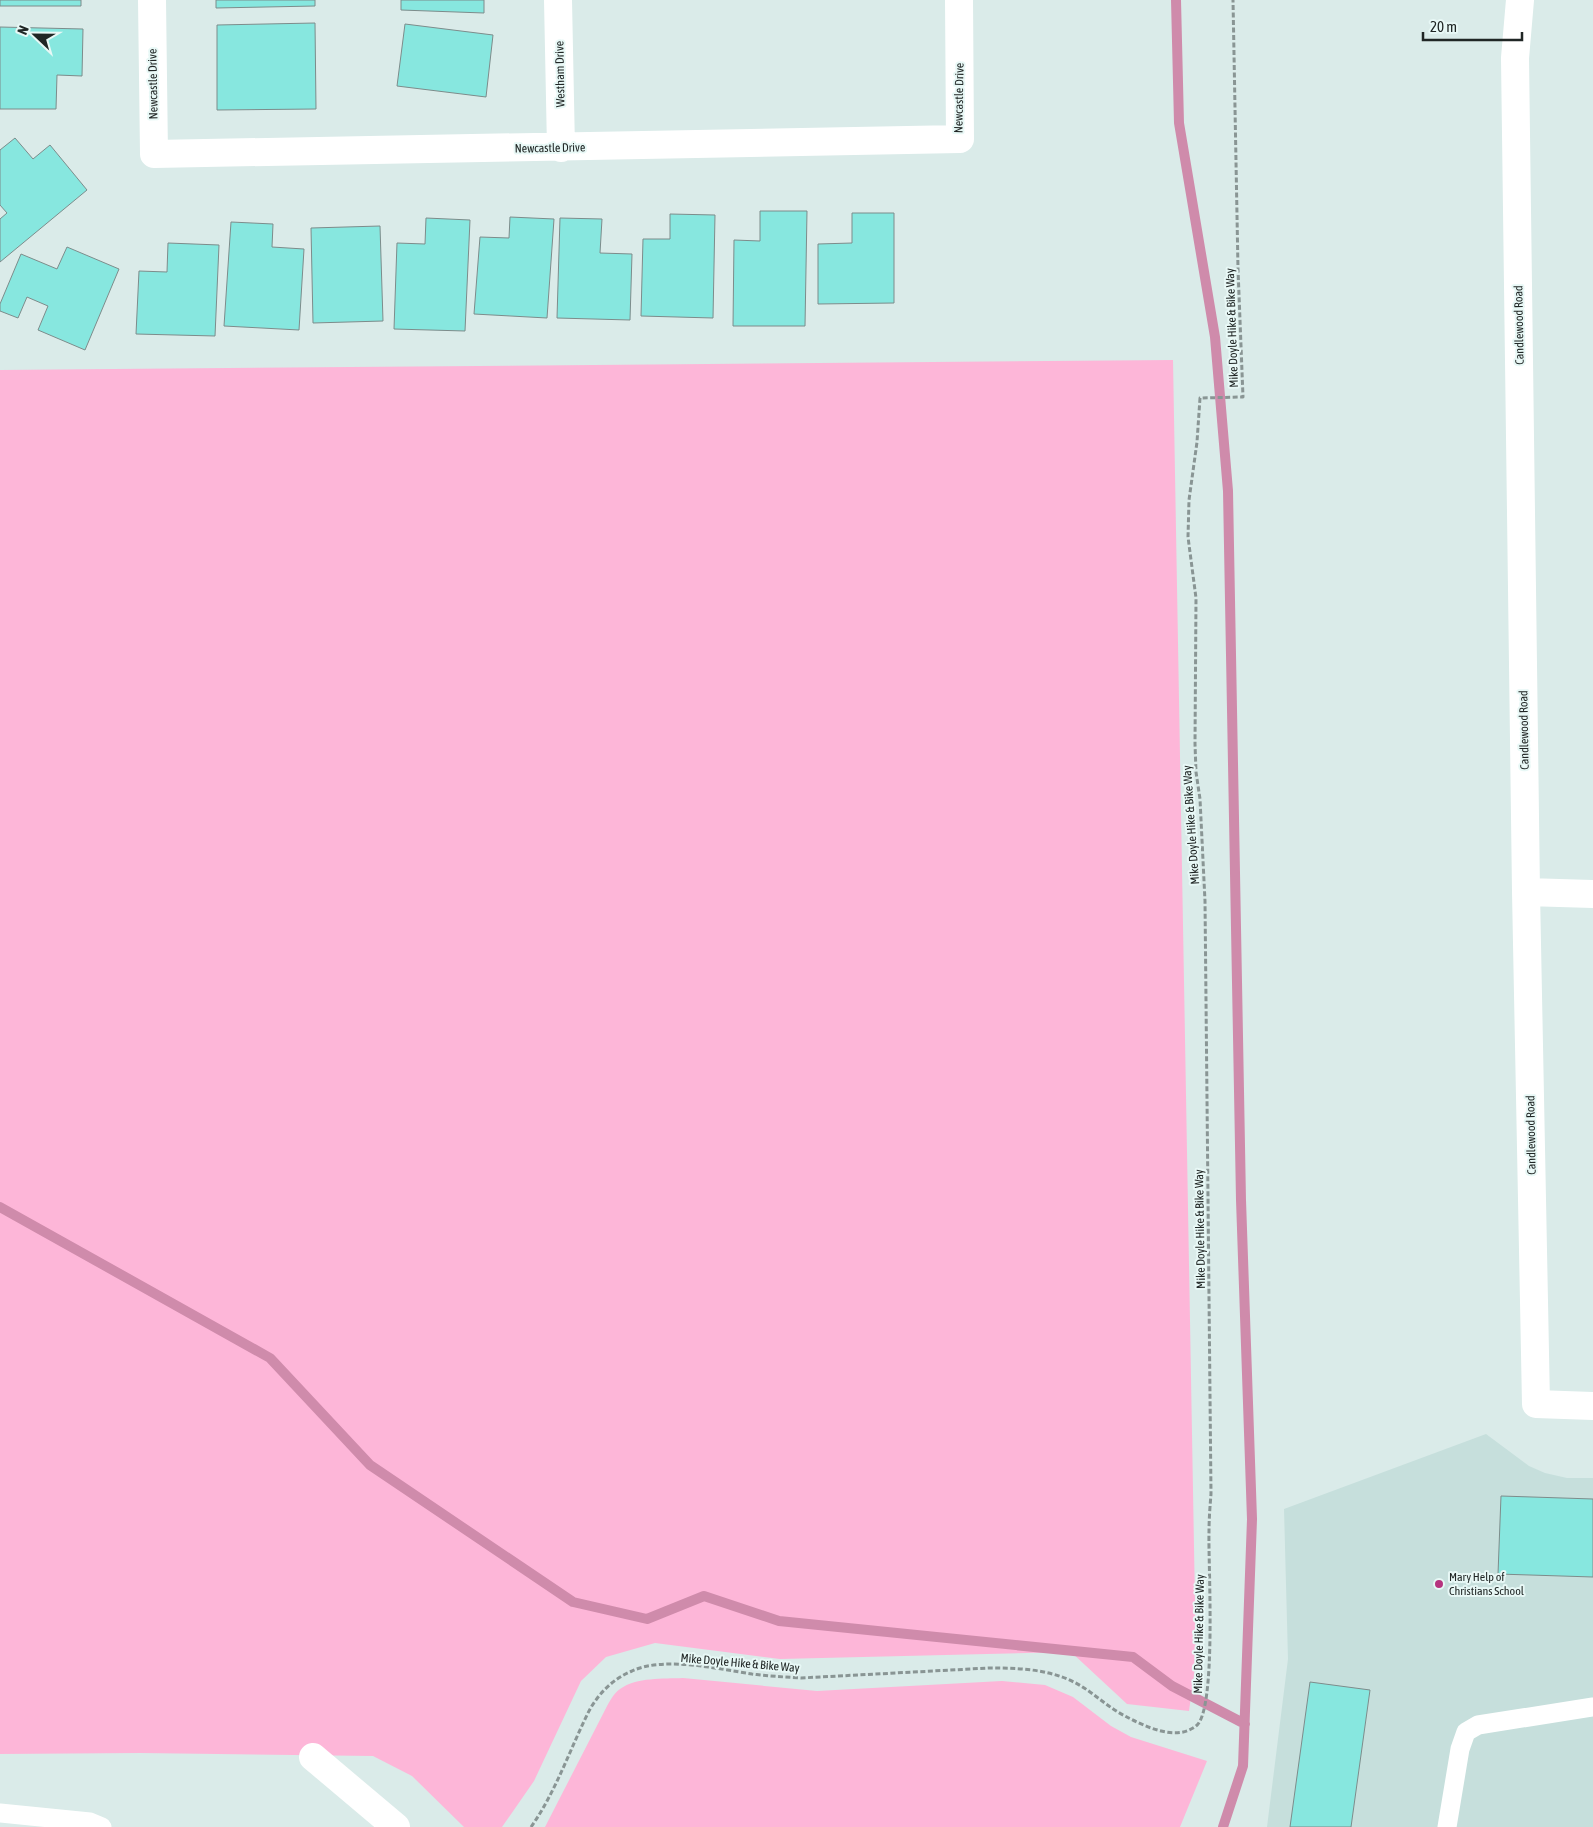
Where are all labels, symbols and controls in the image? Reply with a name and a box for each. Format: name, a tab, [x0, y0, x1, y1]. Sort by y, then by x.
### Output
north arrow	[10, 10, 60, 60]
scale bar	[1423, 10, 1522, 42]
text: 20 m	[1430, 18, 1457, 35]
text: N	[14, 23, 32, 37]
street label: Westham Drive	[552, 41, 568, 107]
street label: Newcastle Drive	[145, 49, 161, 119]
street label: Newcastle Drive	[951, 63, 967, 133]
street label: Newcastle Drive	[515, 140, 585, 156]
street label: Mike Doyle Hike & Bike Way	[1223, 268, 1241, 388]
street label: Candlewood Road	[1511, 285, 1527, 365]
street label: Candlewood Road	[1516, 690, 1532, 770]
street label: Mike Doyle Hike & Bike Way	[1180, 765, 1202, 885]
street label: Candlewood Road	[1523, 1095, 1539, 1175]
street label: Mike Doyle Hike & Bike Way	[1192, 1169, 1208, 1289]
place label: Mary Help of Christians School	[1449, 1570, 1525, 1598]
street label: Mike Doyle Hike & Bike Way	[1191, 1574, 1207, 1694]
marker: Mary Help of Christians School	[1433, 1578, 1445, 1590]
street label: Mike Doyle Hike & Bike Way	[680, 1651, 800, 1675]

